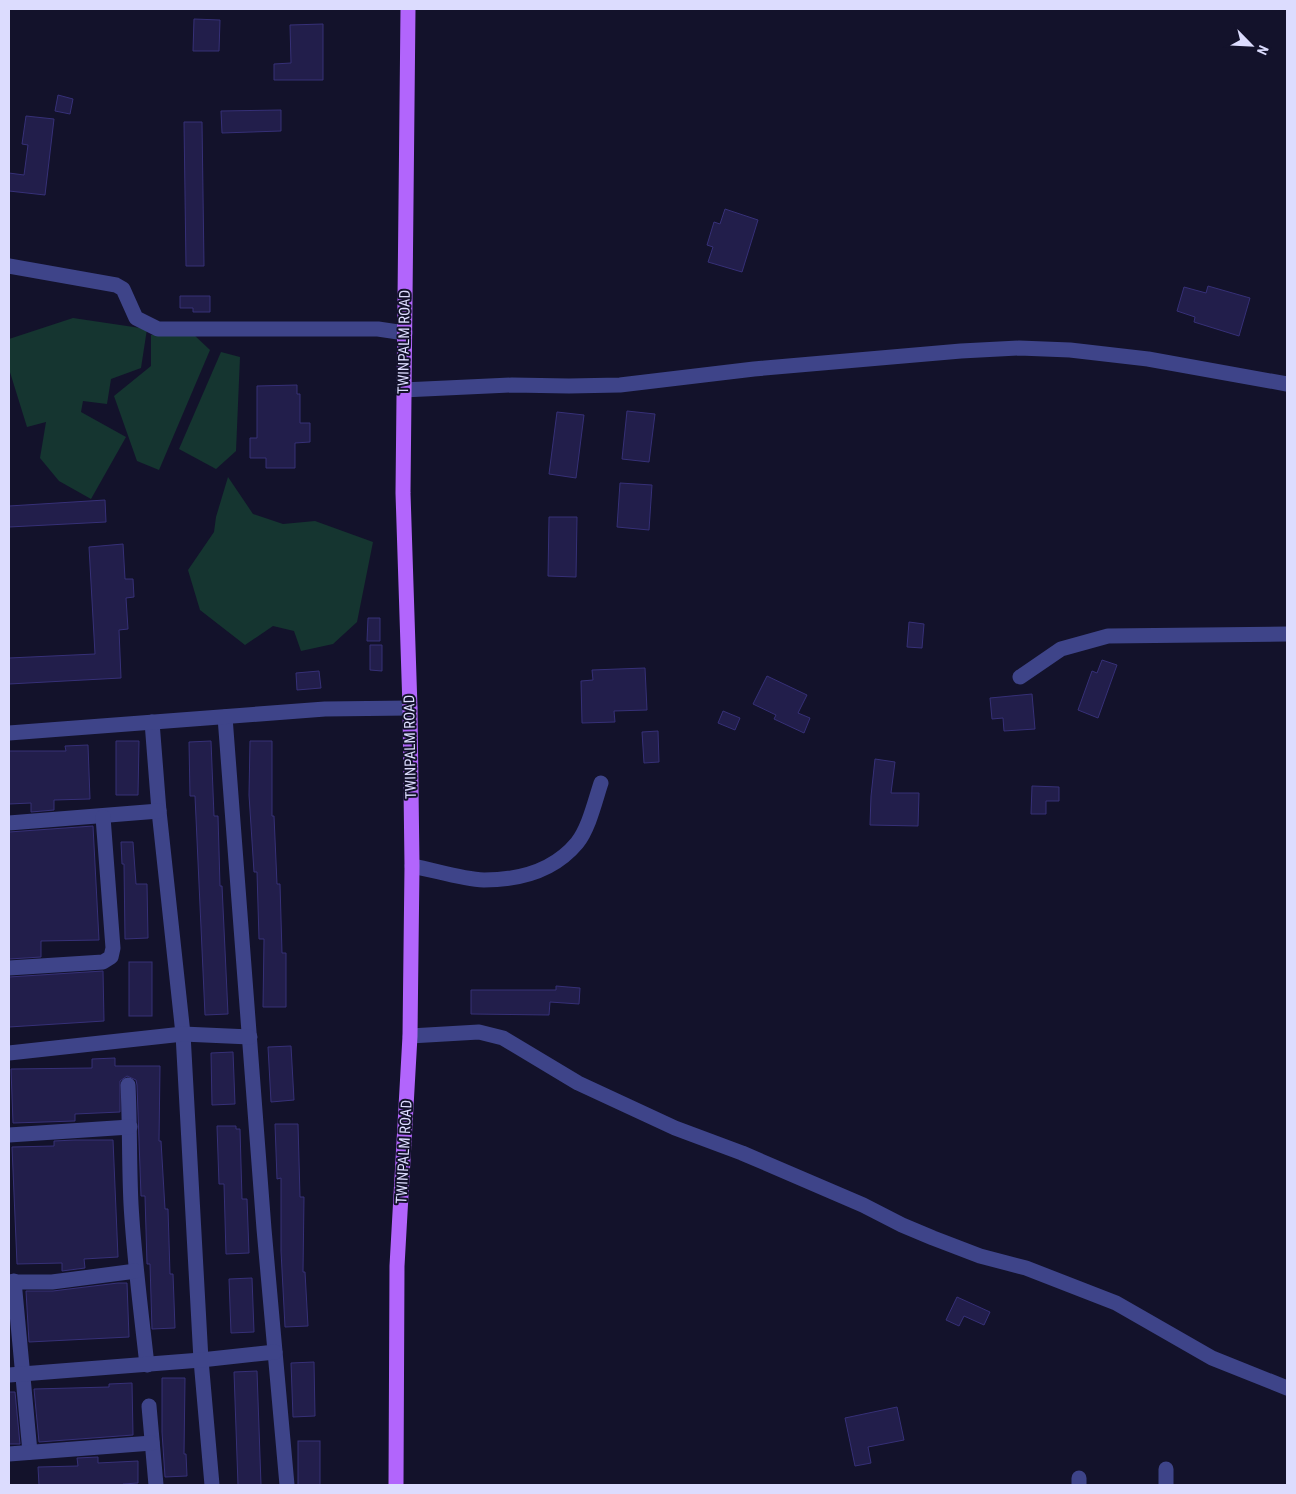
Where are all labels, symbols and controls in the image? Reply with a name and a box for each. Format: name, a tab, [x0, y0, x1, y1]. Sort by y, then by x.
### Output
north arrow	[1226, 20, 1276, 70]
text: N	[1254, 43, 1272, 57]
street label: TWINPALM ROAD	[394, 290, 414, 394]
street label: TWINPALM ROAD	[400, 695, 420, 799]
street label: TWINPALM ROAD	[392, 1099, 416, 1205]

